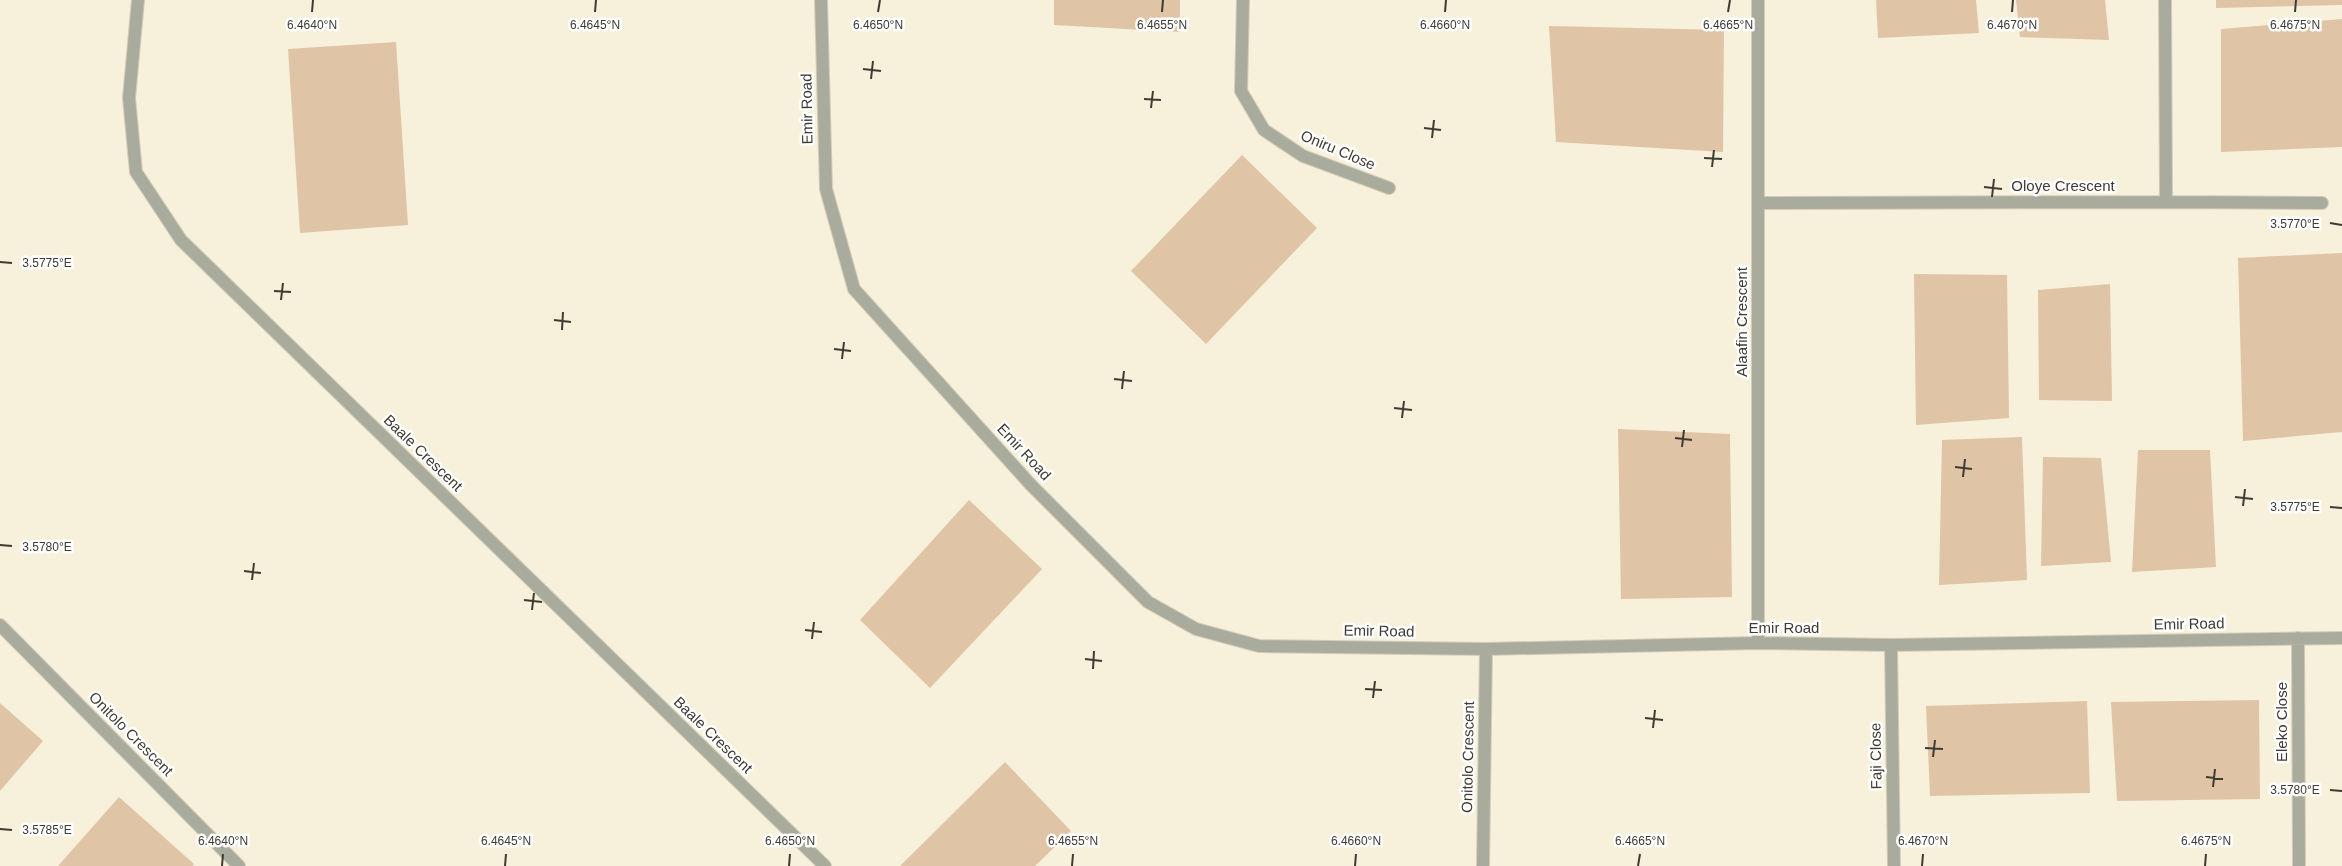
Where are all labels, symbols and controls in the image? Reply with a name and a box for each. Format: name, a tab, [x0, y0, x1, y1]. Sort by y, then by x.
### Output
text: 6.4640°N	[287, 18, 337, 32]
text: 6.4645°N	[570, 18, 620, 32]
text: 6.4650°N	[853, 18, 903, 32]
text: 6.4655°N	[1137, 18, 1187, 32]
text: 6.4660°N	[1420, 18, 1470, 32]
text: 6.4665°N	[1703, 18, 1753, 32]
text: 6.4670°N	[1987, 18, 2037, 32]
text: 6.4675°N	[2270, 18, 2320, 32]
street label: Emir Road	[797, 73, 816, 145]
street label: Oniru Close	[1298, 126, 1378, 173]
street label: Oloye Crescent	[2011, 177, 2116, 194]
text: 3.5770°E	[2270, 217, 2320, 231]
text: 3.5775°E	[22, 256, 72, 270]
street label: Alaafin Crescent	[1733, 266, 1750, 377]
street label: Baale Crescent	[381, 411, 467, 495]
street label: Emir Road	[994, 420, 1055, 483]
text: 3.5775°E	[2270, 500, 2320, 514]
text: 3.5780°E	[22, 540, 72, 554]
street label: Emir Road	[2153, 614, 2225, 633]
street label: Emir Road	[1749, 619, 1819, 636]
street label: Emir Road	[1343, 621, 1415, 640]
street label: Eleko Close	[2273, 682, 2290, 762]
street label: Onitolo Crescent	[86, 688, 177, 780]
street label: Baale Crescent	[671, 693, 757, 777]
street label: Onitolo Crescent	[1458, 700, 1477, 813]
street label: Faji Close	[1866, 723, 1885, 789]
text: 3.5780°E	[2270, 783, 2320, 797]
text: 3.5785°E	[22, 823, 72, 837]
text: 6.4640°N	[198, 834, 248, 848]
text: 6.4645°N	[481, 834, 531, 848]
text: 6.4650°N	[765, 834, 815, 848]
text: 6.4655°N	[1048, 834, 1098, 848]
text: 6.4660°N	[1331, 834, 1381, 848]
text: 6.4665°N	[1615, 834, 1665, 848]
text: 6.4670°N	[1898, 834, 1948, 848]
text: 6.4675°N	[2181, 834, 2231, 848]

